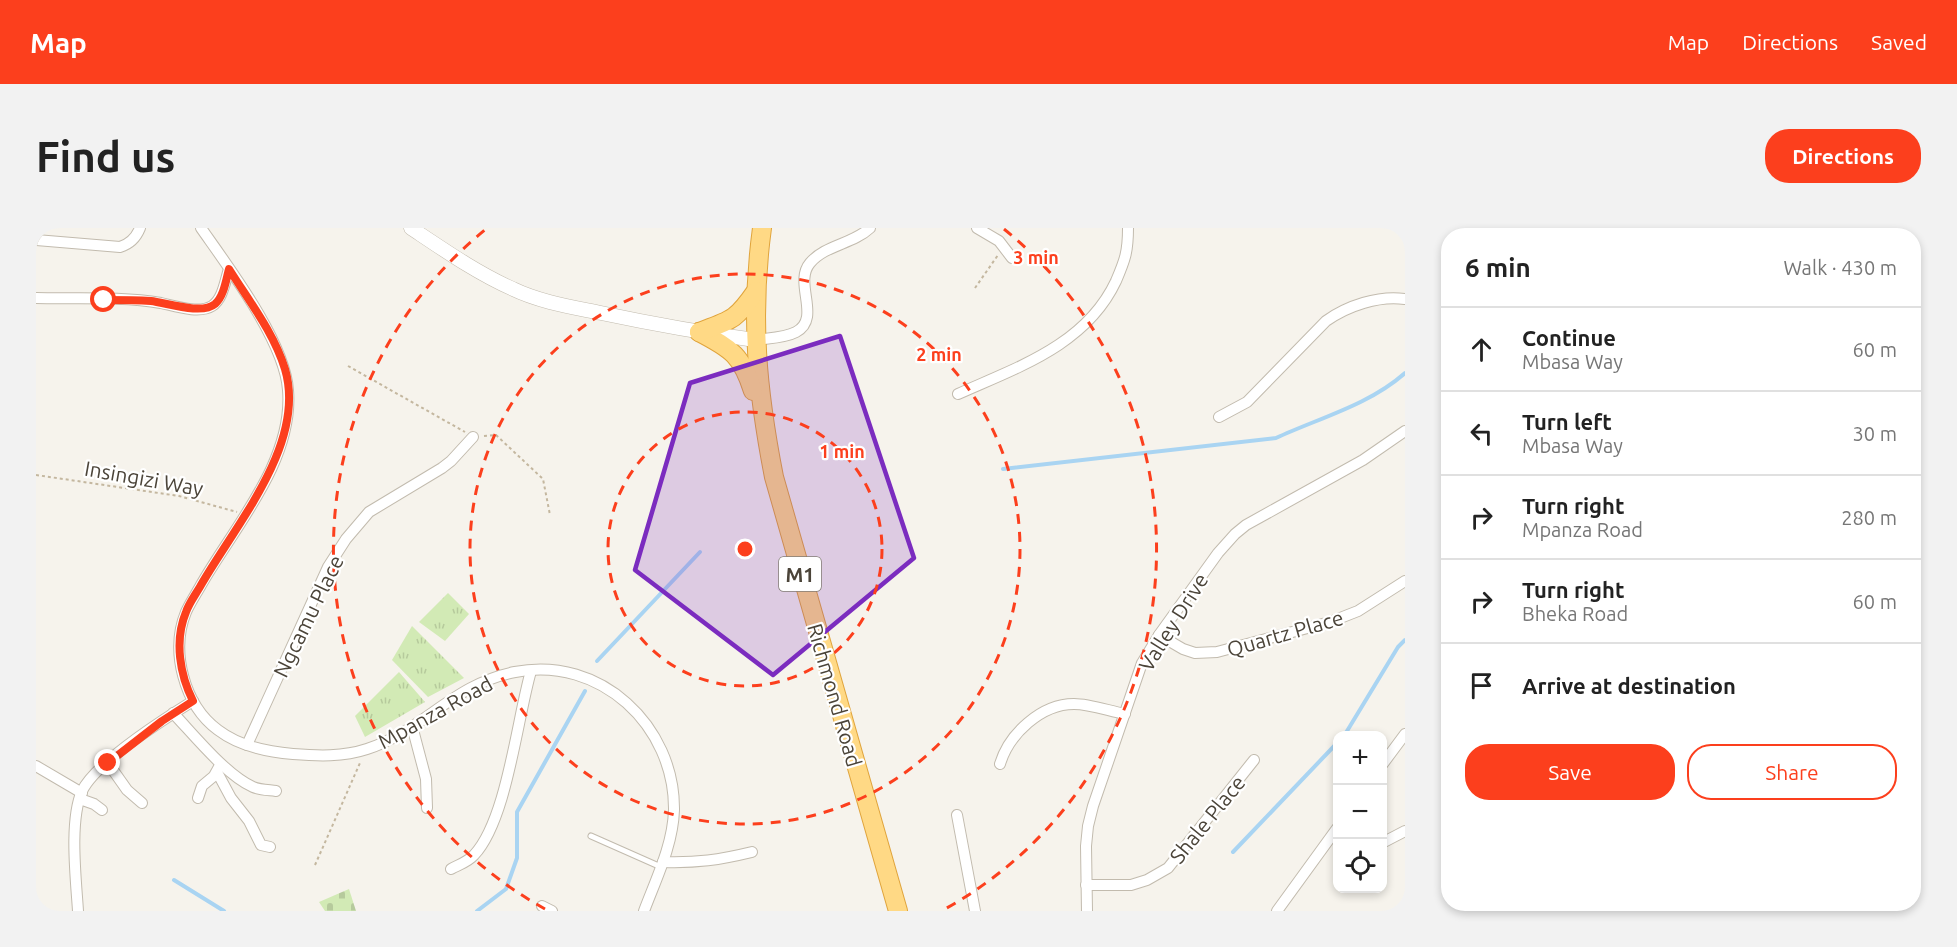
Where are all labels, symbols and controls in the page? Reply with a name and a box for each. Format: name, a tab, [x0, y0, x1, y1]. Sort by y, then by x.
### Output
text: Map	[30, 27, 87, 58]
text: Map	[1668, 30, 1709, 54]
text: Directions	[1742, 30, 1838, 54]
text: Saved	[1871, 30, 1927, 54]
button: Directions	[1765, 129, 1921, 183]
text: Find us	[36, 133, 175, 180]
text: 3 min	[1013, 247, 1059, 267]
text: 6 min	[1465, 253, 1531, 282]
text: Walk · 430 m	[1784, 256, 1897, 279]
route start	[90, 286, 116, 312]
text: Continue	[1522, 325, 1616, 350]
icon: ahead	[1465, 333, 1498, 366]
text: 60 m	[1853, 338, 1897, 361]
text: 2 min	[916, 344, 962, 364]
text: Mbasa Way	[1522, 350, 1623, 373]
text: Turn left	[1522, 409, 1612, 434]
icon: left	[1465, 417, 1498, 450]
text: 30 m	[1853, 422, 1897, 445]
text: Mbasa Way	[1522, 434, 1623, 457]
text: 1 min	[819, 441, 865, 461]
street label: Insingizi Way	[83, 456, 205, 500]
text: Turn right	[1522, 493, 1624, 518]
icon: right	[1465, 501, 1498, 534]
text: 280 m	[1841, 506, 1897, 529]
text: Mpanza Road	[1522, 518, 1643, 541]
centre of rings	[735, 539, 755, 559]
street label: Ngcamu Place	[268, 551, 348, 681]
road number: M1	[779, 557, 821, 591]
street label: Valley Drive	[1133, 569, 1213, 675]
text: Turn right	[1522, 577, 1624, 602]
icon: right	[1465, 585, 1498, 618]
text: 60 m	[1853, 590, 1897, 613]
text: Bheka Road	[1522, 602, 1628, 625]
street label: Quartz Place	[1224, 605, 1346, 661]
street label: Richmond Road	[803, 621, 867, 769]
icon: arrive	[1465, 669, 1498, 702]
street label: Mpanza Road	[374, 671, 496, 753]
text: Arrive at destination	[1522, 673, 1736, 698]
map controls	[1333, 731, 1387, 893]
button: +	[1333, 731, 1387, 785]
button: Save	[1465, 744, 1675, 800]
button: Share	[1687, 744, 1897, 800]
route end	[94, 749, 120, 775]
street label: Shale Place	[1164, 770, 1250, 868]
button: −	[1333, 785, 1387, 839]
button: locate	[1333, 839, 1387, 893]

